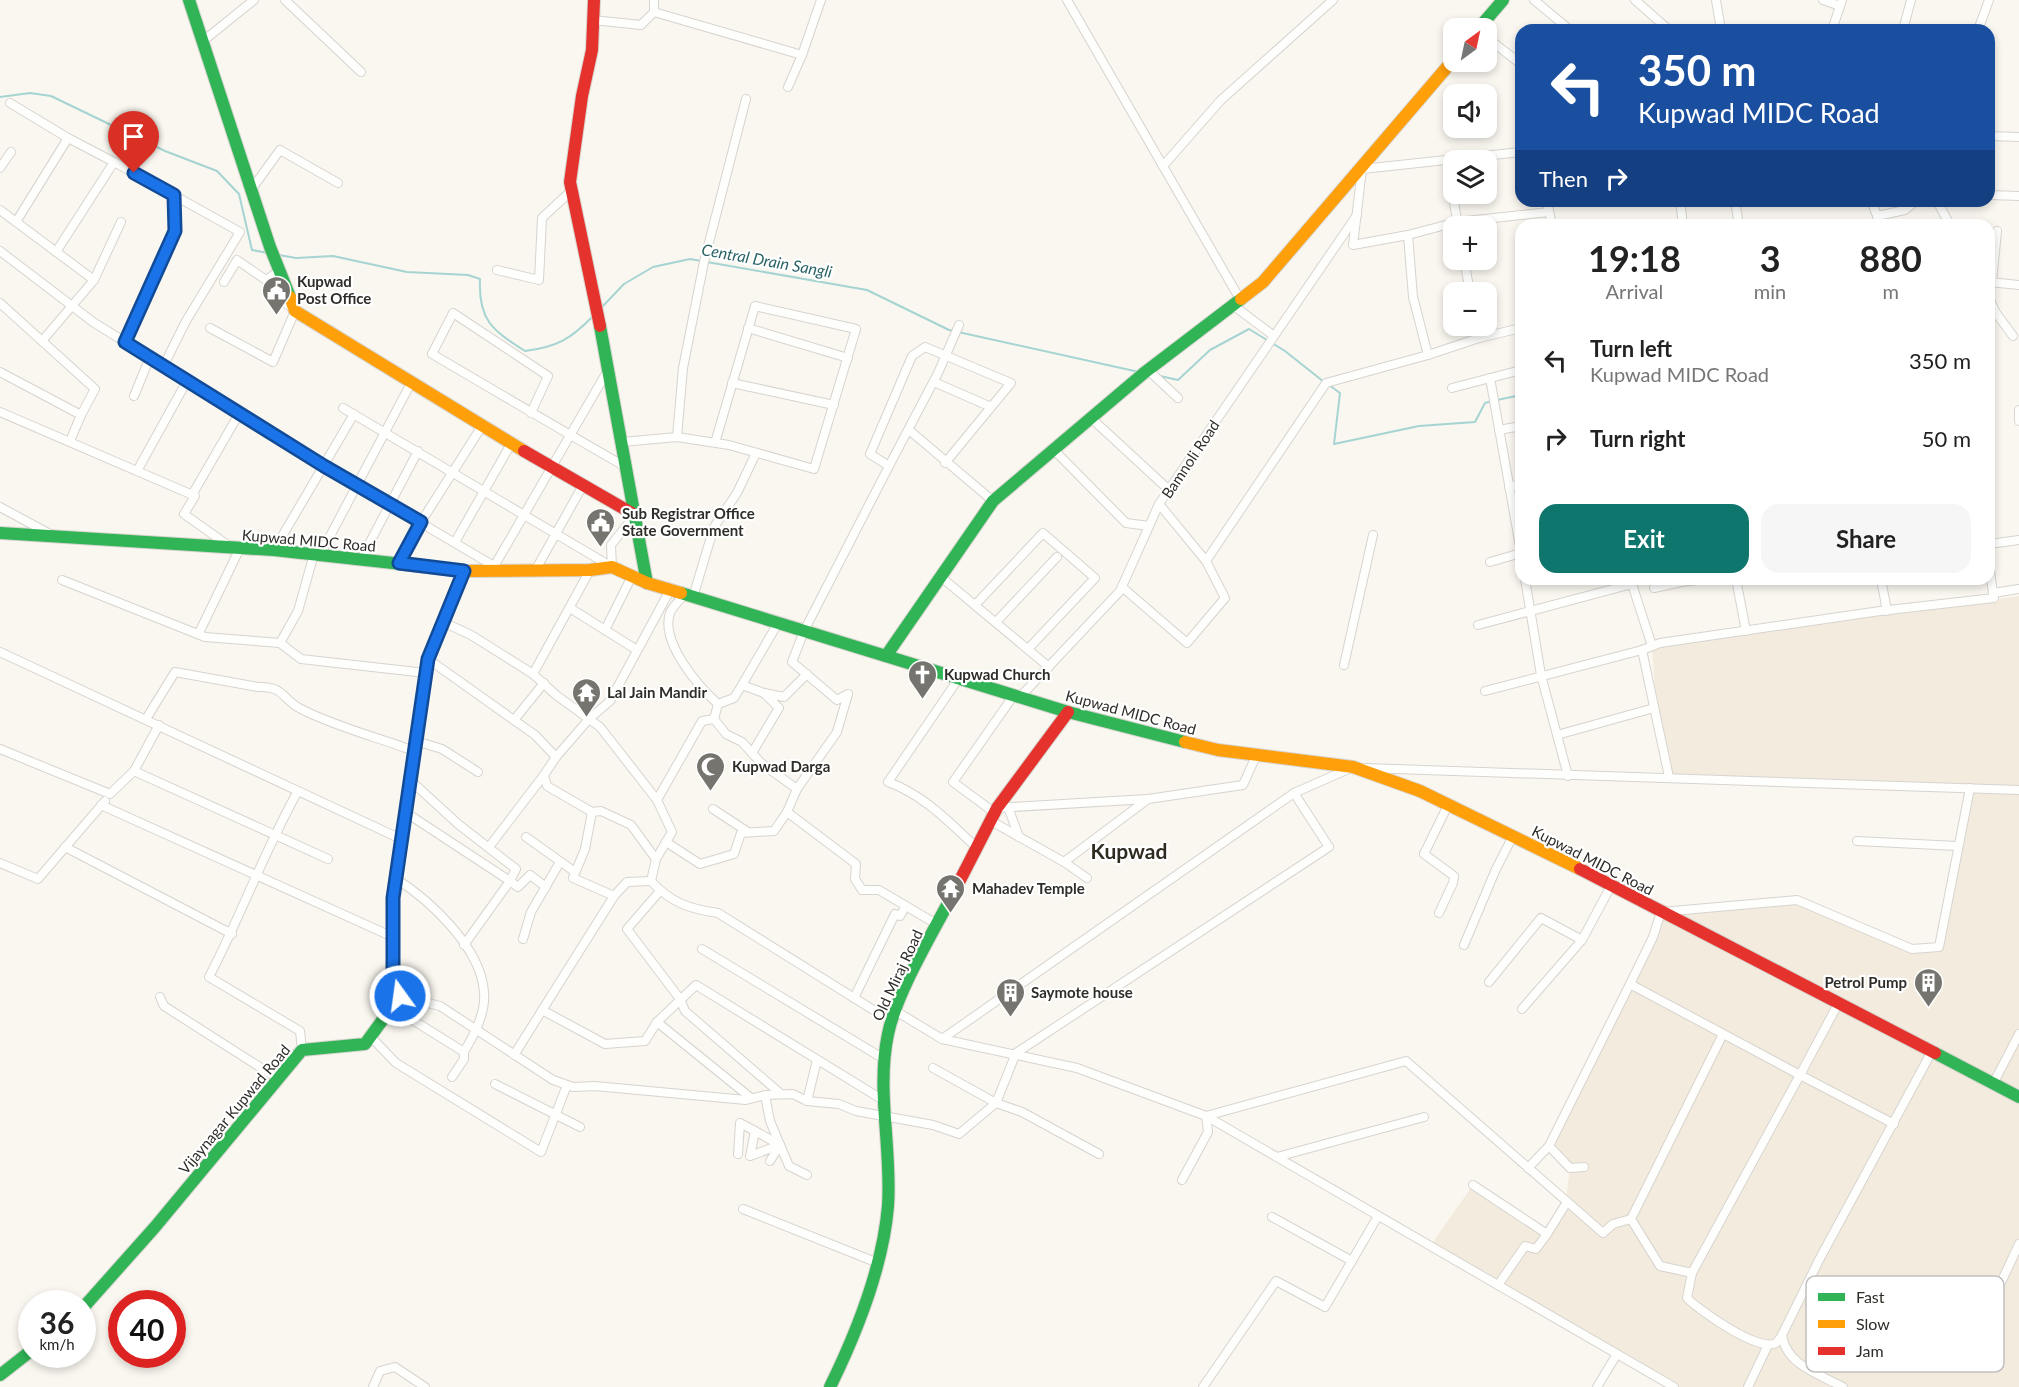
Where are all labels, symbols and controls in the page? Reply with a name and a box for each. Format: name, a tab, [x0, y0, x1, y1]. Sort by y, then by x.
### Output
north arrow	[1443, 18, 1497, 72]
map controls	[1443, 18, 1497, 336]
text: 350 m	[1638, 45, 1756, 95]
icon: left	[1539, 48, 1617, 126]
button: sound	[1443, 84, 1497, 138]
text: Kupwad MIDC Road	[1638, 96, 1880, 129]
pin	[108, 111, 159, 173]
icon: arrive	[117, 120, 150, 153]
button: layers	[1443, 150, 1497, 204]
icon: right	[1600, 162, 1633, 195]
text: Then	[1539, 165, 1588, 192]
button: +	[1443, 216, 1497, 270]
text: 19:18	[1588, 236, 1681, 280]
text: 3	[1760, 236, 1781, 280]
text: 880	[1859, 236, 1922, 280]
water label: Central Drain Sangli	[700, 239, 834, 281]
place label: Kupwad Post Office	[297, 272, 371, 307]
public building icon: Kupwad Post Office	[260, 274, 292, 316]
text: Arrival	[1606, 279, 1663, 303]
text: min	[1754, 279, 1786, 303]
text: m	[1882, 279, 1899, 303]
button: −	[1443, 282, 1497, 336]
text: Turn left	[1590, 335, 1672, 362]
icon: left	[1539, 344, 1572, 377]
text: 350 m	[1909, 347, 1971, 374]
text: Kupwad MIDC Road	[1590, 362, 1769, 386]
street label: Bamnoli Road	[1157, 416, 1223, 502]
icon: right	[1539, 422, 1572, 455]
text: Turn right	[1590, 425, 1685, 452]
text: 50 m	[1922, 425, 1971, 452]
place label: Sub Registrar Office State Government	[622, 504, 755, 539]
button: Exit	[1539, 504, 1749, 573]
button: Share	[1761, 504, 1971, 573]
public building icon: Sub Registrar Office State Government	[585, 506, 617, 548]
street label: Kupwad MIDC Road	[241, 525, 377, 555]
church icon: Kupwad Church	[907, 658, 939, 700]
place label: Kupwad Church	[944, 665, 1050, 683]
temple icon: Lal Jain Mandir	[570, 676, 602, 718]
place label: Lal Jain Mandir	[607, 683, 707, 701]
street label: Kupwad MIDC Road	[1064, 686, 1198, 738]
mosque icon: Kupwad Darga	[695, 750, 727, 792]
place label: Kupwad Darga	[732, 757, 830, 775]
street label: Kupwad MIDC Road	[1529, 821, 1657, 899]
district label: Kupwad	[1091, 838, 1167, 863]
temple icon: Mahadev Temple	[935, 872, 967, 914]
place label: Mahadev Temple	[972, 879, 1085, 897]
street label: Old Miraj Road	[868, 927, 926, 1023]
position arrow	[368, 964, 432, 1028]
building icon: Petrol Pump	[1912, 966, 1944, 1008]
place label: Petrol Pump	[1824, 973, 1907, 991]
building icon: Saymote house	[994, 976, 1026, 1018]
place label: Saymote house	[1031, 983, 1133, 1001]
street label: Vijaynagar Kupwad Road	[175, 1041, 293, 1177]
legend	[1806, 1276, 2004, 1372]
text: Fast	[1856, 1287, 1885, 1306]
speed limit sign: 40	[108, 1290, 186, 1368]
text: 36	[40, 1304, 74, 1340]
text: Slow	[1856, 1314, 1890, 1333]
text: km/h	[39, 1335, 75, 1353]
text: Jam	[1856, 1341, 1884, 1360]

